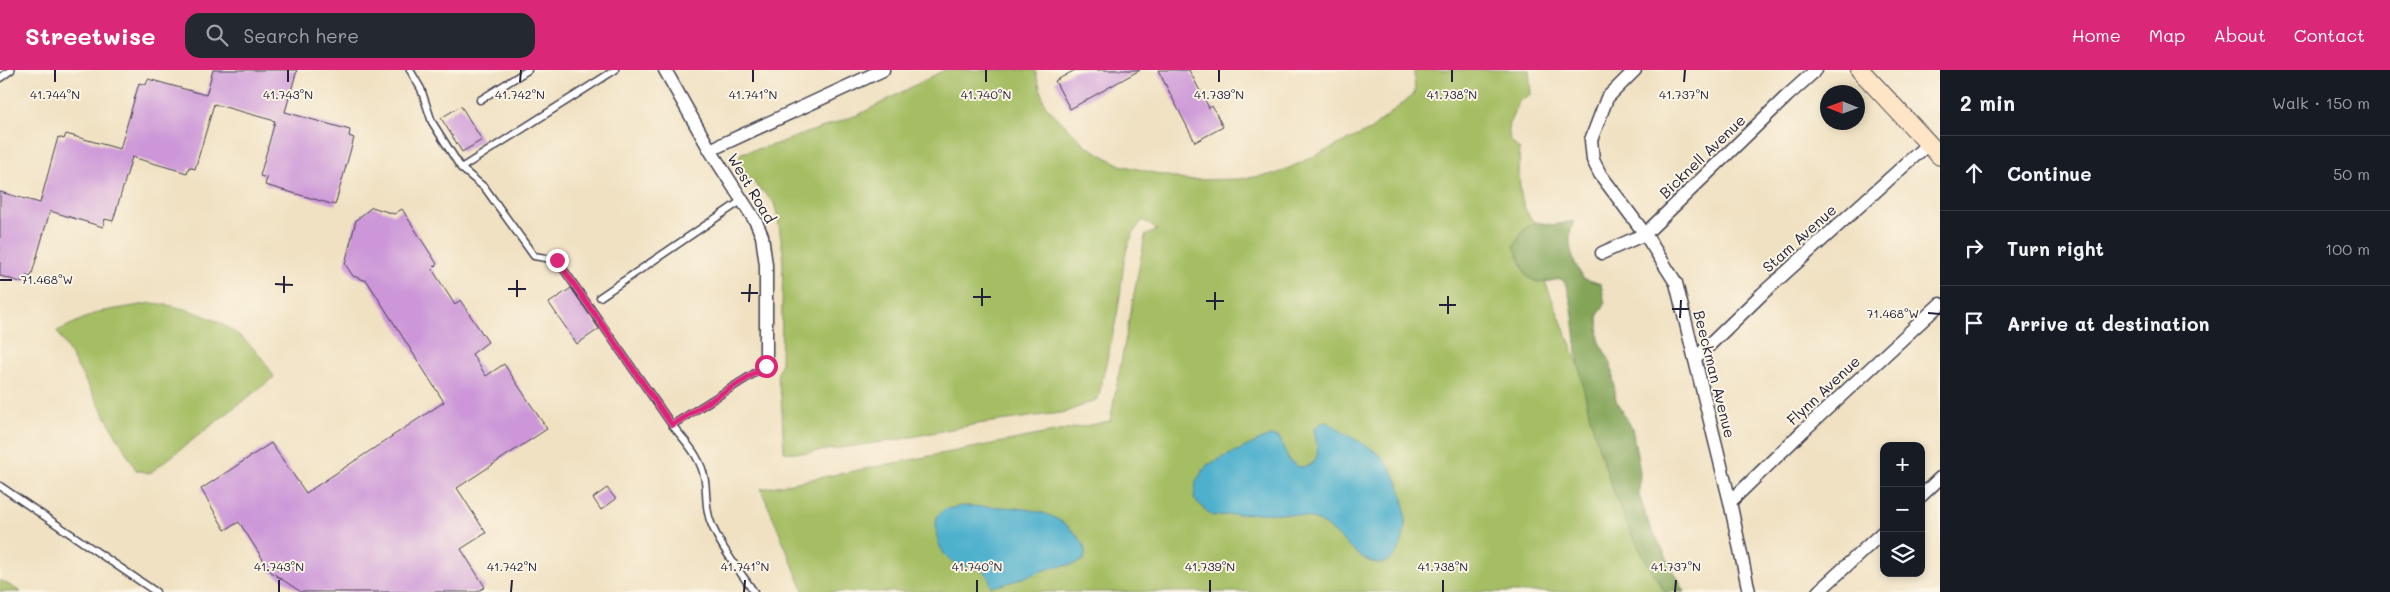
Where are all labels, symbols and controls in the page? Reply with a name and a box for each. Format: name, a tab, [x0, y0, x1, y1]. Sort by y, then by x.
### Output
search box	[185, 13, 535, 58]
text: Streetwise	[25, 20, 155, 51]
icon: search	[203, 21, 231, 49]
text: Search here	[243, 23, 359, 48]
text: Home	[2072, 23, 2121, 47]
text: Map	[2149, 23, 2185, 47]
text: About	[2213, 23, 2266, 47]
text: Contact	[2294, 23, 2365, 47]
north arrow	[1820, 85, 1865, 130]
text: 41.744°N	[30, 86, 80, 102]
text: 41.743°N	[263, 86, 313, 102]
text: 41.742°N	[495, 86, 545, 102]
text: 41.741°N	[729, 86, 777, 102]
text: 41.740°N	[961, 86, 1011, 102]
text: 41.739°N	[1194, 86, 1244, 102]
text: 41.738°N	[1427, 86, 1477, 102]
text: 41.737°N	[1659, 86, 1709, 102]
text: 2 min	[1960, 89, 2015, 116]
text: Walk · 150 m	[2272, 92, 2370, 113]
street label: Bicknell Avenue	[1655, 110, 1749, 202]
street label: West Road	[723, 149, 781, 227]
icon: ahead	[1960, 159, 1988, 187]
text: Continue	[2007, 161, 2092, 186]
text: 50 m	[2333, 163, 2370, 184]
street label: Stam Avenue	[1758, 199, 1840, 277]
icon: right	[1960, 234, 1988, 262]
text: Turn right	[2007, 236, 2104, 261]
text: 100 m	[2325, 238, 2370, 259]
route end	[546, 249, 569, 272]
text: 71.468°W	[21, 271, 73, 287]
text: 71.468°W	[1867, 305, 1919, 321]
street label: Beeckman Avenue	[1689, 308, 1741, 440]
icon: arrive	[1960, 309, 1988, 337]
text: Arrive at destination	[2007, 311, 2210, 336]
street label: Flynn Avenue	[1782, 351, 1864, 429]
route start	[755, 355, 778, 378]
map controls	[1880, 442, 1925, 577]
button: +	[1880, 442, 1925, 487]
button: −	[1880, 487, 1925, 532]
button: layers	[1880, 532, 1925, 577]
text: 41.743°N	[254, 558, 304, 574]
text: 41.742°N	[487, 558, 537, 574]
text: 41.741°N	[721, 558, 769, 574]
text: 41.740°N	[952, 558, 1002, 574]
text: 41.739°N	[1185, 558, 1235, 574]
text: 41.738°N	[1418, 558, 1468, 574]
text: 41.737°N	[1651, 558, 1701, 574]

